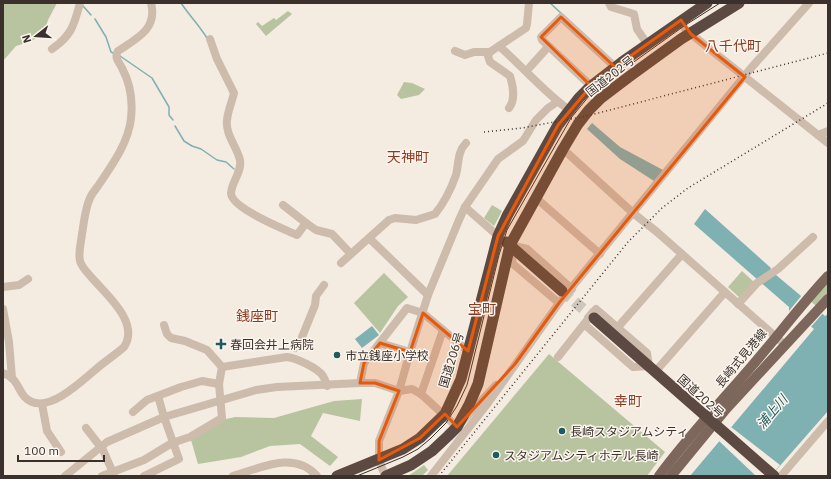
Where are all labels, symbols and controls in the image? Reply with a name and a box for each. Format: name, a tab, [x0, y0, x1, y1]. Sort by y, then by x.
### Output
north arrow	[16, 16, 56, 56]
text: N	[19, 33, 34, 45]
district label: 八千代町	[705, 37, 761, 55]
street label: 国道202号	[583, 52, 637, 100]
district label: 天神町	[387, 148, 429, 166]
district label: 宝町	[468, 300, 496, 318]
district label: 銭座町	[236, 307, 278, 325]
street label: 長崎式見港線	[712, 326, 770, 390]
street label: 国道206号	[435, 330, 467, 390]
place label: 春回会井上病院	[230, 337, 314, 352]
marker: 春回会井上病院	[215, 338, 227, 350]
place label: 市立銭座小学校	[345, 348, 429, 363]
marker: 市立銭座小学校	[332, 350, 342, 360]
street label: 国道202号	[675, 371, 727, 421]
water label: 浦上川	[753, 390, 792, 432]
district label: 幸町	[614, 392, 642, 410]
place label: 長崎スタジアムシティ	[570, 424, 688, 439]
marker: 長崎スタジアムシティ	[557, 426, 567, 436]
scale bar	[18, 437, 104, 463]
text: 100 m	[24, 443, 59, 458]
place label: スタジアムシティホテル長崎	[504, 448, 658, 463]
marker: スタジアムシティホテル長崎	[491, 450, 501, 460]

